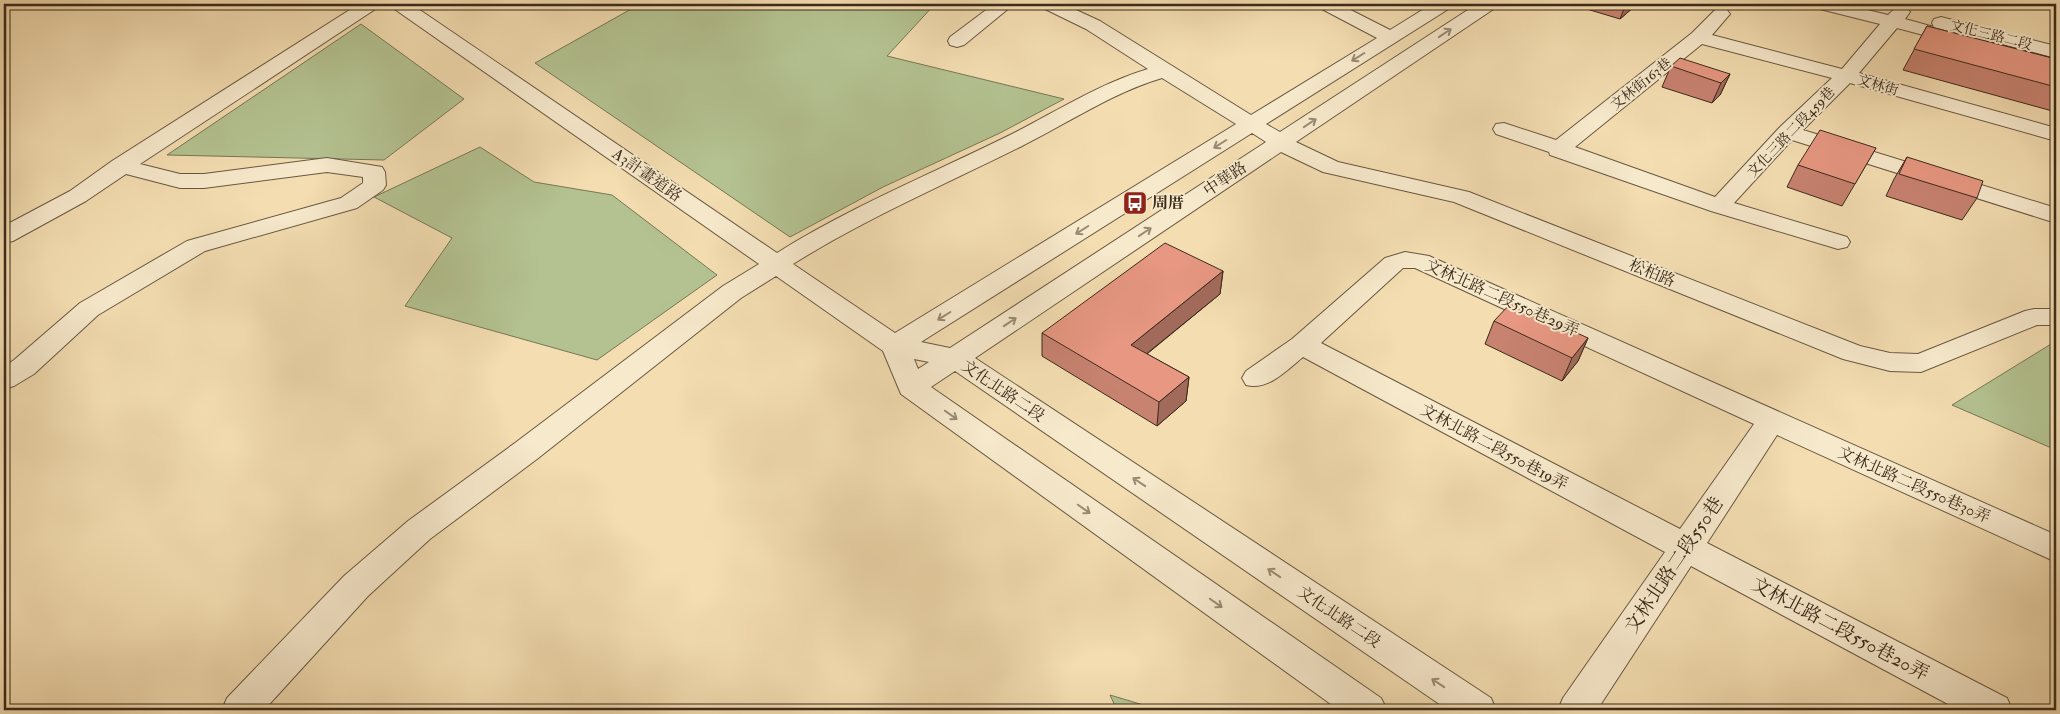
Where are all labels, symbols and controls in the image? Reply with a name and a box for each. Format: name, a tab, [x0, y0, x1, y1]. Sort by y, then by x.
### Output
street label: 文化三路二段	[1948, 17, 2034, 53]
one-way arrow	[1438, 28, 1452, 38]
one-way arrow	[1351, 53, 1365, 63]
street label: 文林街163巷	[1607, 54, 1675, 114]
street label: 文林街	[1855, 71, 1901, 99]
street label: 文化三路二段459巷	[1744, 83, 1838, 181]
one-way arrow	[1303, 118, 1317, 128]
one-way arrow	[1214, 139, 1228, 149]
street label: A3計畫道路	[608, 143, 686, 206]
street label: 中華路	[1200, 157, 1250, 201]
bus stop icon: 周厝	[1122, 190, 1148, 216]
place label: 周厝	[1152, 193, 1184, 213]
one-way arrow	[1076, 225, 1090, 235]
one-way arrow	[1138, 227, 1152, 237]
street label: 文林北路二段550巷29弄	[1422, 255, 1582, 341]
street label: 松柏路	[1626, 255, 1678, 291]
one-way arrow	[938, 311, 952, 321]
one-way arrow	[1003, 317, 1017, 327]
street label: 文化北路二段	[958, 356, 1048, 426]
street label: 文林北路二段550巷19弄	[1417, 400, 1571, 494]
one-way arrow	[944, 410, 957, 421]
street label: 文林北路二段550巷30弄	[1835, 442, 1993, 528]
one-way arrow	[1132, 477, 1146, 487]
street label: 文林北路二段550巷	[1620, 492, 1728, 638]
one-way arrow	[1077, 504, 1091, 514]
one-way arrow	[1267, 568, 1281, 578]
street label: 文林北路二段550巷20弄	[1747, 572, 1933, 686]
street label: 文化北路二段	[1294, 582, 1384, 652]
one-way arrow	[1209, 598, 1223, 608]
one-way arrow	[1431, 678, 1445, 688]

